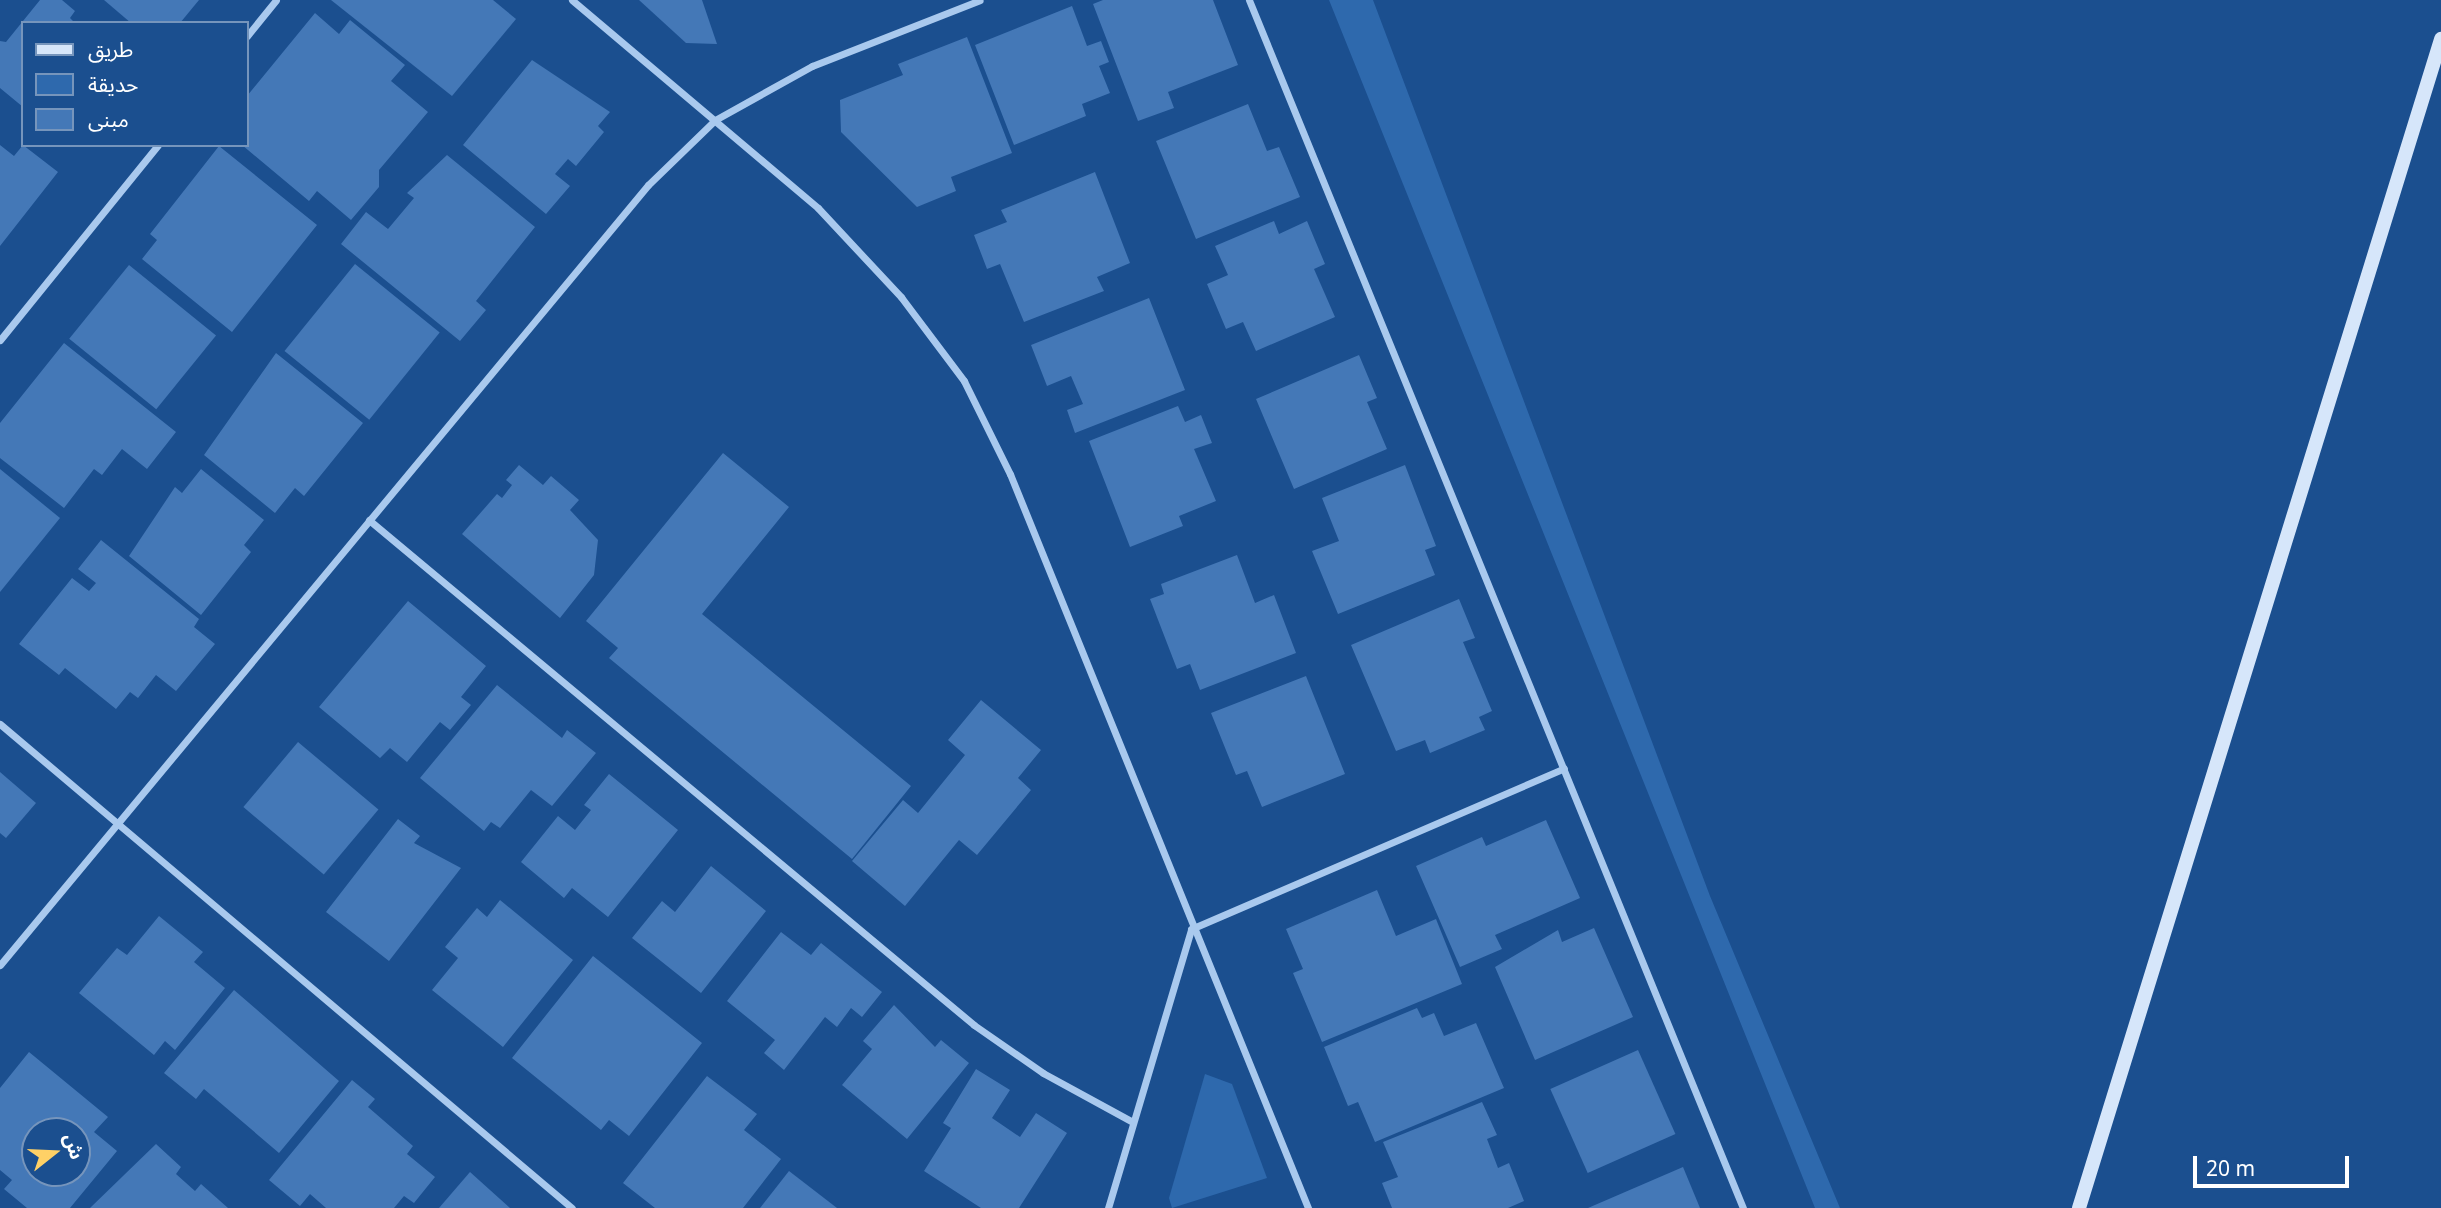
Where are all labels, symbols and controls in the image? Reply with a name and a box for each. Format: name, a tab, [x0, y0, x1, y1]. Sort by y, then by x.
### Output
legend	[21, 21, 248, 147]
text: طريق	[88, 35, 133, 63]
text: حديقة	[88, 70, 138, 98]
text: مبنى	[88, 105, 129, 133]
north arrow	[21, 1117, 91, 1187]
text: ش	[58, 1130, 90, 1163]
scale bar	[2196, 1142, 2352, 1186]
text: 20 m	[2206, 1154, 2255, 1182]

